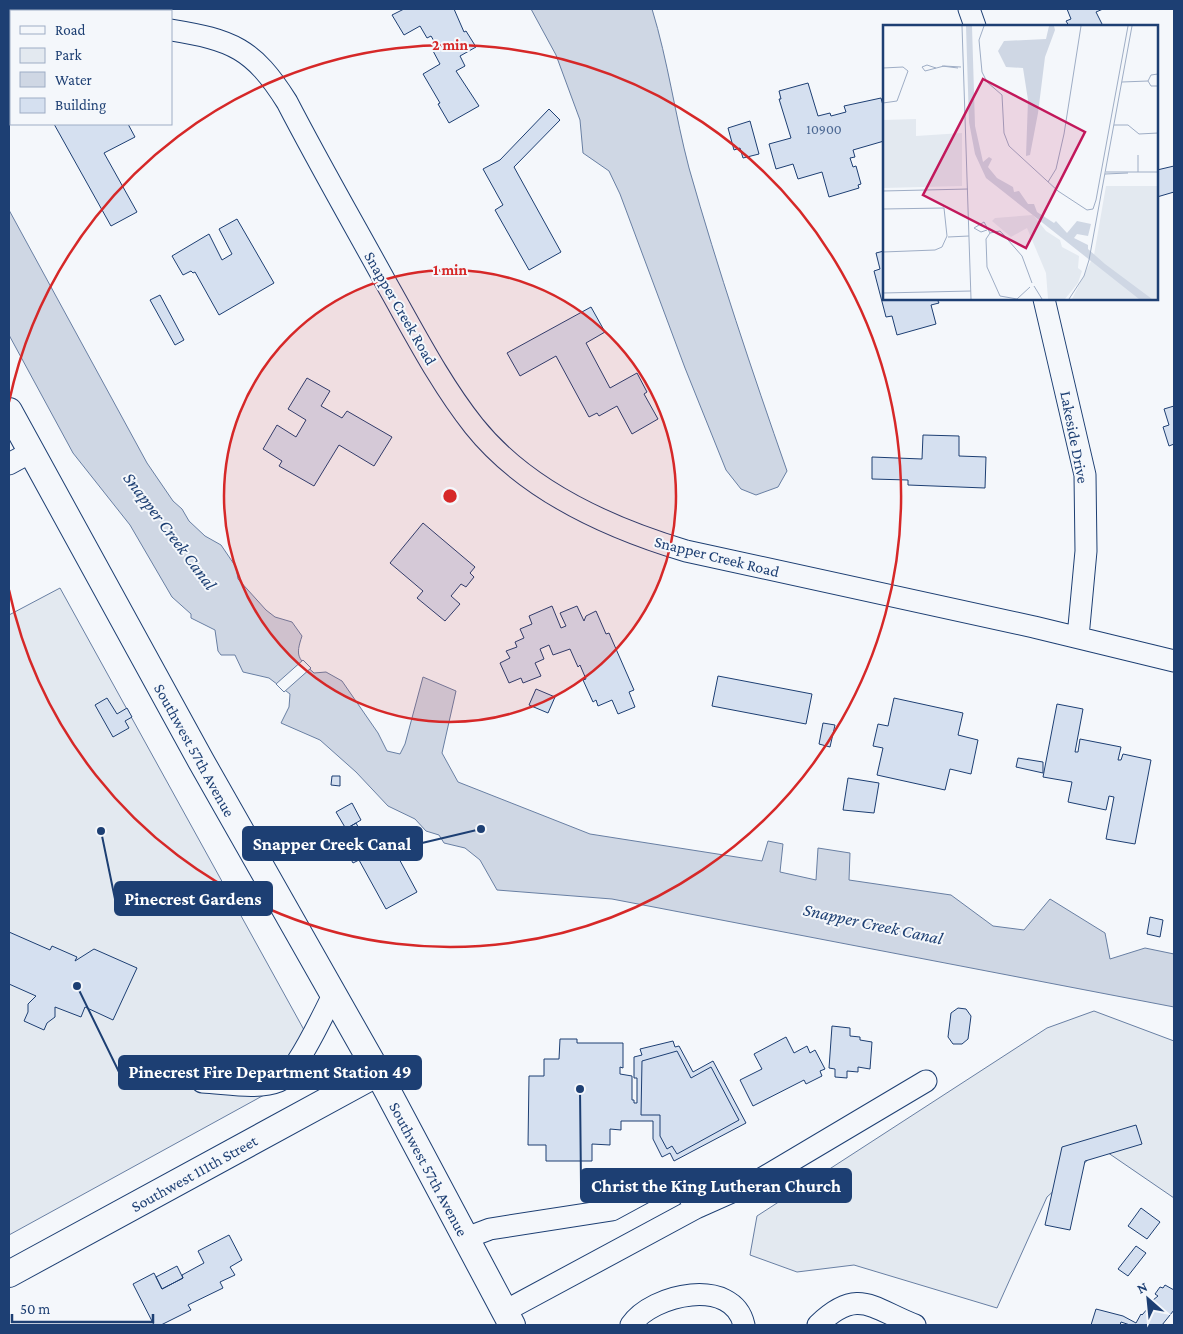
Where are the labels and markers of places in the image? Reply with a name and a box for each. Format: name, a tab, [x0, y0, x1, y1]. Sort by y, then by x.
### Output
centre of rings	[441, 487, 459, 505]
callout: Snapper Creek Canal	[243, 827, 422, 860]
callout: Pinecrest Gardens	[115, 882, 272, 915]
callout: Pinecrest Fire Department Station 49	[119, 1056, 421, 1089]
callout: Christ the King Lutheran Church	[581, 1169, 851, 1202]

